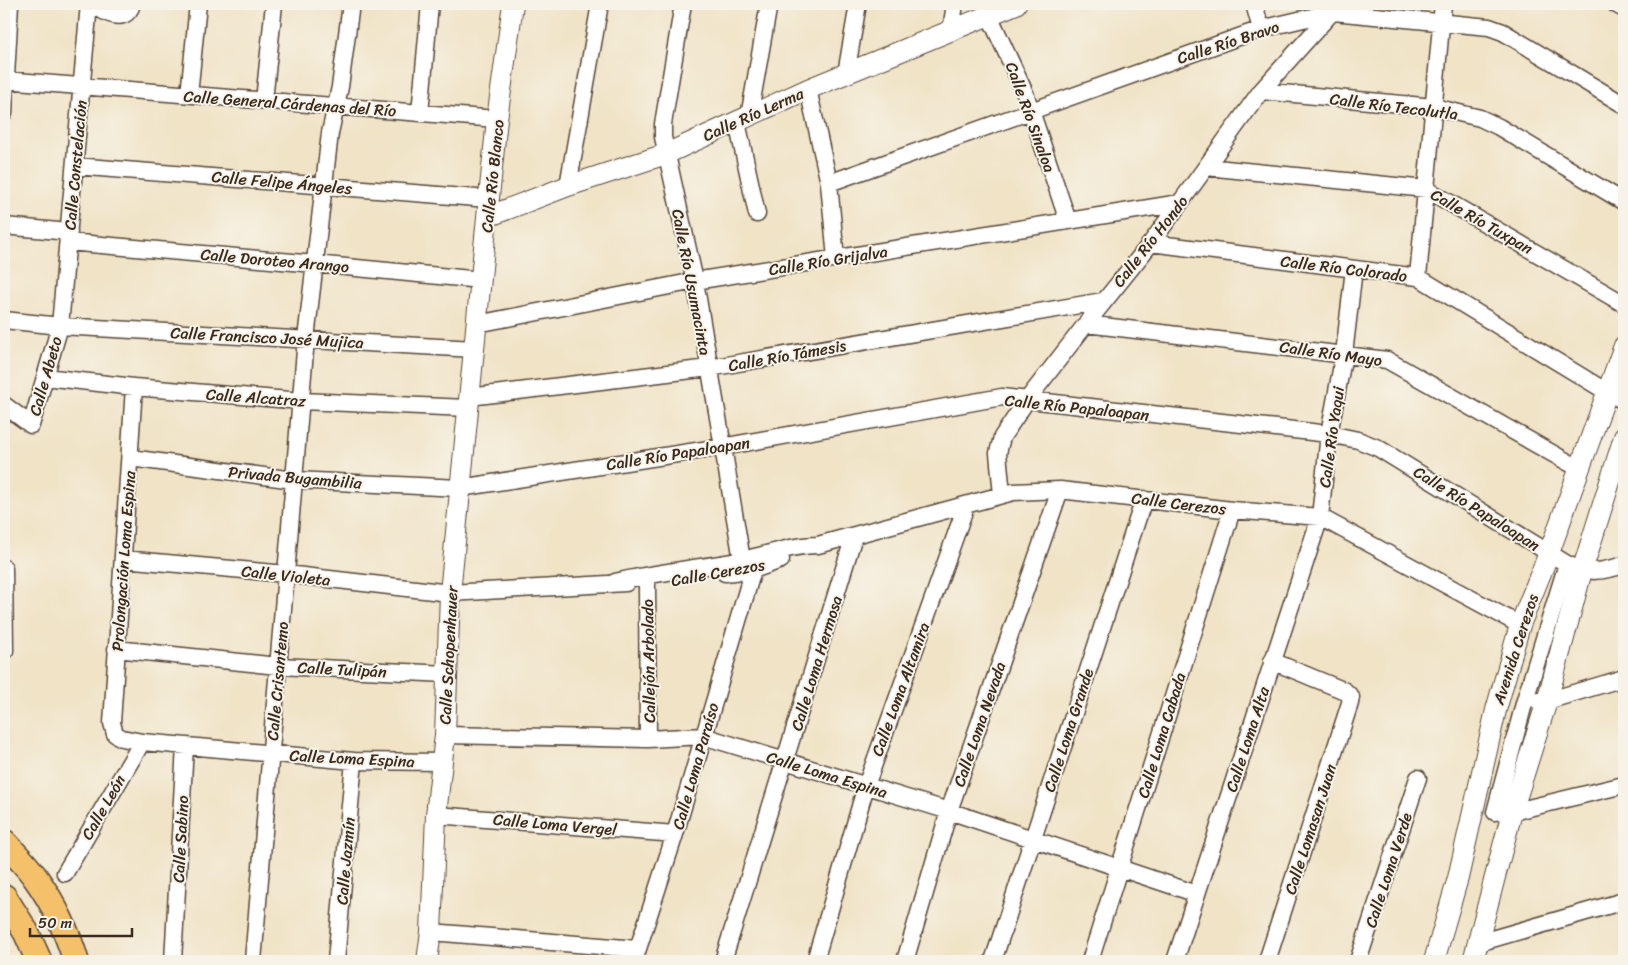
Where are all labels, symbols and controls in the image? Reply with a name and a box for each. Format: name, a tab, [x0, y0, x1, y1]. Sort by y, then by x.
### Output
street label: Calle Río Bravo	[1173, 12, 1283, 73]
street label: Calle Río Sinaloa	[997, 58, 1064, 177]
street label: Calle Río Lerma	[698, 79, 809, 150]
street label: Calle General Cárdenas del Río	[183, 82, 397, 125]
street label: Calle Río Tecolutla	[1328, 84, 1460, 129]
street label: Calle Constelación	[55, 98, 96, 231]
street label: Calle Río Blanco	[472, 118, 513, 234]
street label: Calle Felipe Ángeles	[211, 162, 354, 203]
street label: Calle Río Tuxpan	[1425, 180, 1539, 263]
street label: Calle Río Hondo	[1105, 189, 1196, 294]
street label: Calle Río Usumacinta	[663, 206, 720, 358]
street label: Calle Río Grijalva	[767, 237, 890, 284]
street label: Calle Doroteo Arango	[199, 240, 350, 281]
street label: Calle Río Colorado	[1279, 246, 1409, 291]
street label: Calle Francisco José Mujica	[170, 318, 364, 357]
street label: Calle Río Támesis	[726, 331, 849, 380]
street label: Calle Río Mayo	[1278, 332, 1384, 375]
street label: Calle Abeto	[20, 333, 71, 419]
street label: Calle Alcatraz	[205, 380, 307, 415]
street label: Calle Río Yaqui	[1310, 384, 1353, 489]
street label: Calle Río Papaloapan	[1003, 385, 1151, 430]
street label: Calle Río Papaloapan	[604, 428, 752, 479]
street label: Privada Bugambilia	[227, 457, 364, 498]
street label: Calle Río Papaloapan	[1408, 458, 1546, 559]
street label: Prolongación Loma Espina	[103, 469, 144, 652]
street label: Calle Cerezos	[1130, 483, 1229, 524]
street label: Calle Cerezos	[669, 550, 768, 595]
street label: Calle Violeta	[240, 556, 332, 595]
street label: Calle Schopenhauer	[430, 583, 467, 725]
street label: Avenida Cerezos	[1484, 590, 1547, 709]
street label: Calle Loma Hermosa	[782, 592, 851, 734]
street label: Callejón Arbolado	[633, 599, 664, 723]
street label: Calle Loma Altamira	[863, 618, 938, 760]
street label: Calle Crisantemo	[258, 620, 297, 742]
street label: Calle Tulipán	[297, 653, 388, 686]
street label: Calle Loma Nevada	[944, 658, 1014, 791]
street label: Calle Loma Grande	[1035, 664, 1102, 796]
street label: Calle Loma Cabada	[1129, 669, 1194, 802]
street label: Calle Loma Alta	[1217, 682, 1278, 796]
street label: Calle Loma Paraíso	[663, 699, 727, 833]
street label: Calle Loma Espina	[289, 741, 415, 776]
street label: Calle Loma Espina	[763, 742, 891, 807]
street label: Calle Lomasan Juan	[1276, 760, 1345, 898]
street label: Calle León	[73, 769, 134, 845]
street label: Calle Sabino	[164, 795, 197, 883]
street label: Calle Loma Vergel	[492, 805, 618, 844]
street label: Calle Loma Verde	[1356, 808, 1421, 932]
street label: Calle Jazmín	[327, 816, 364, 906]
scale bar	[30, 905, 132, 937]
text: 50 m	[38, 910, 73, 936]

